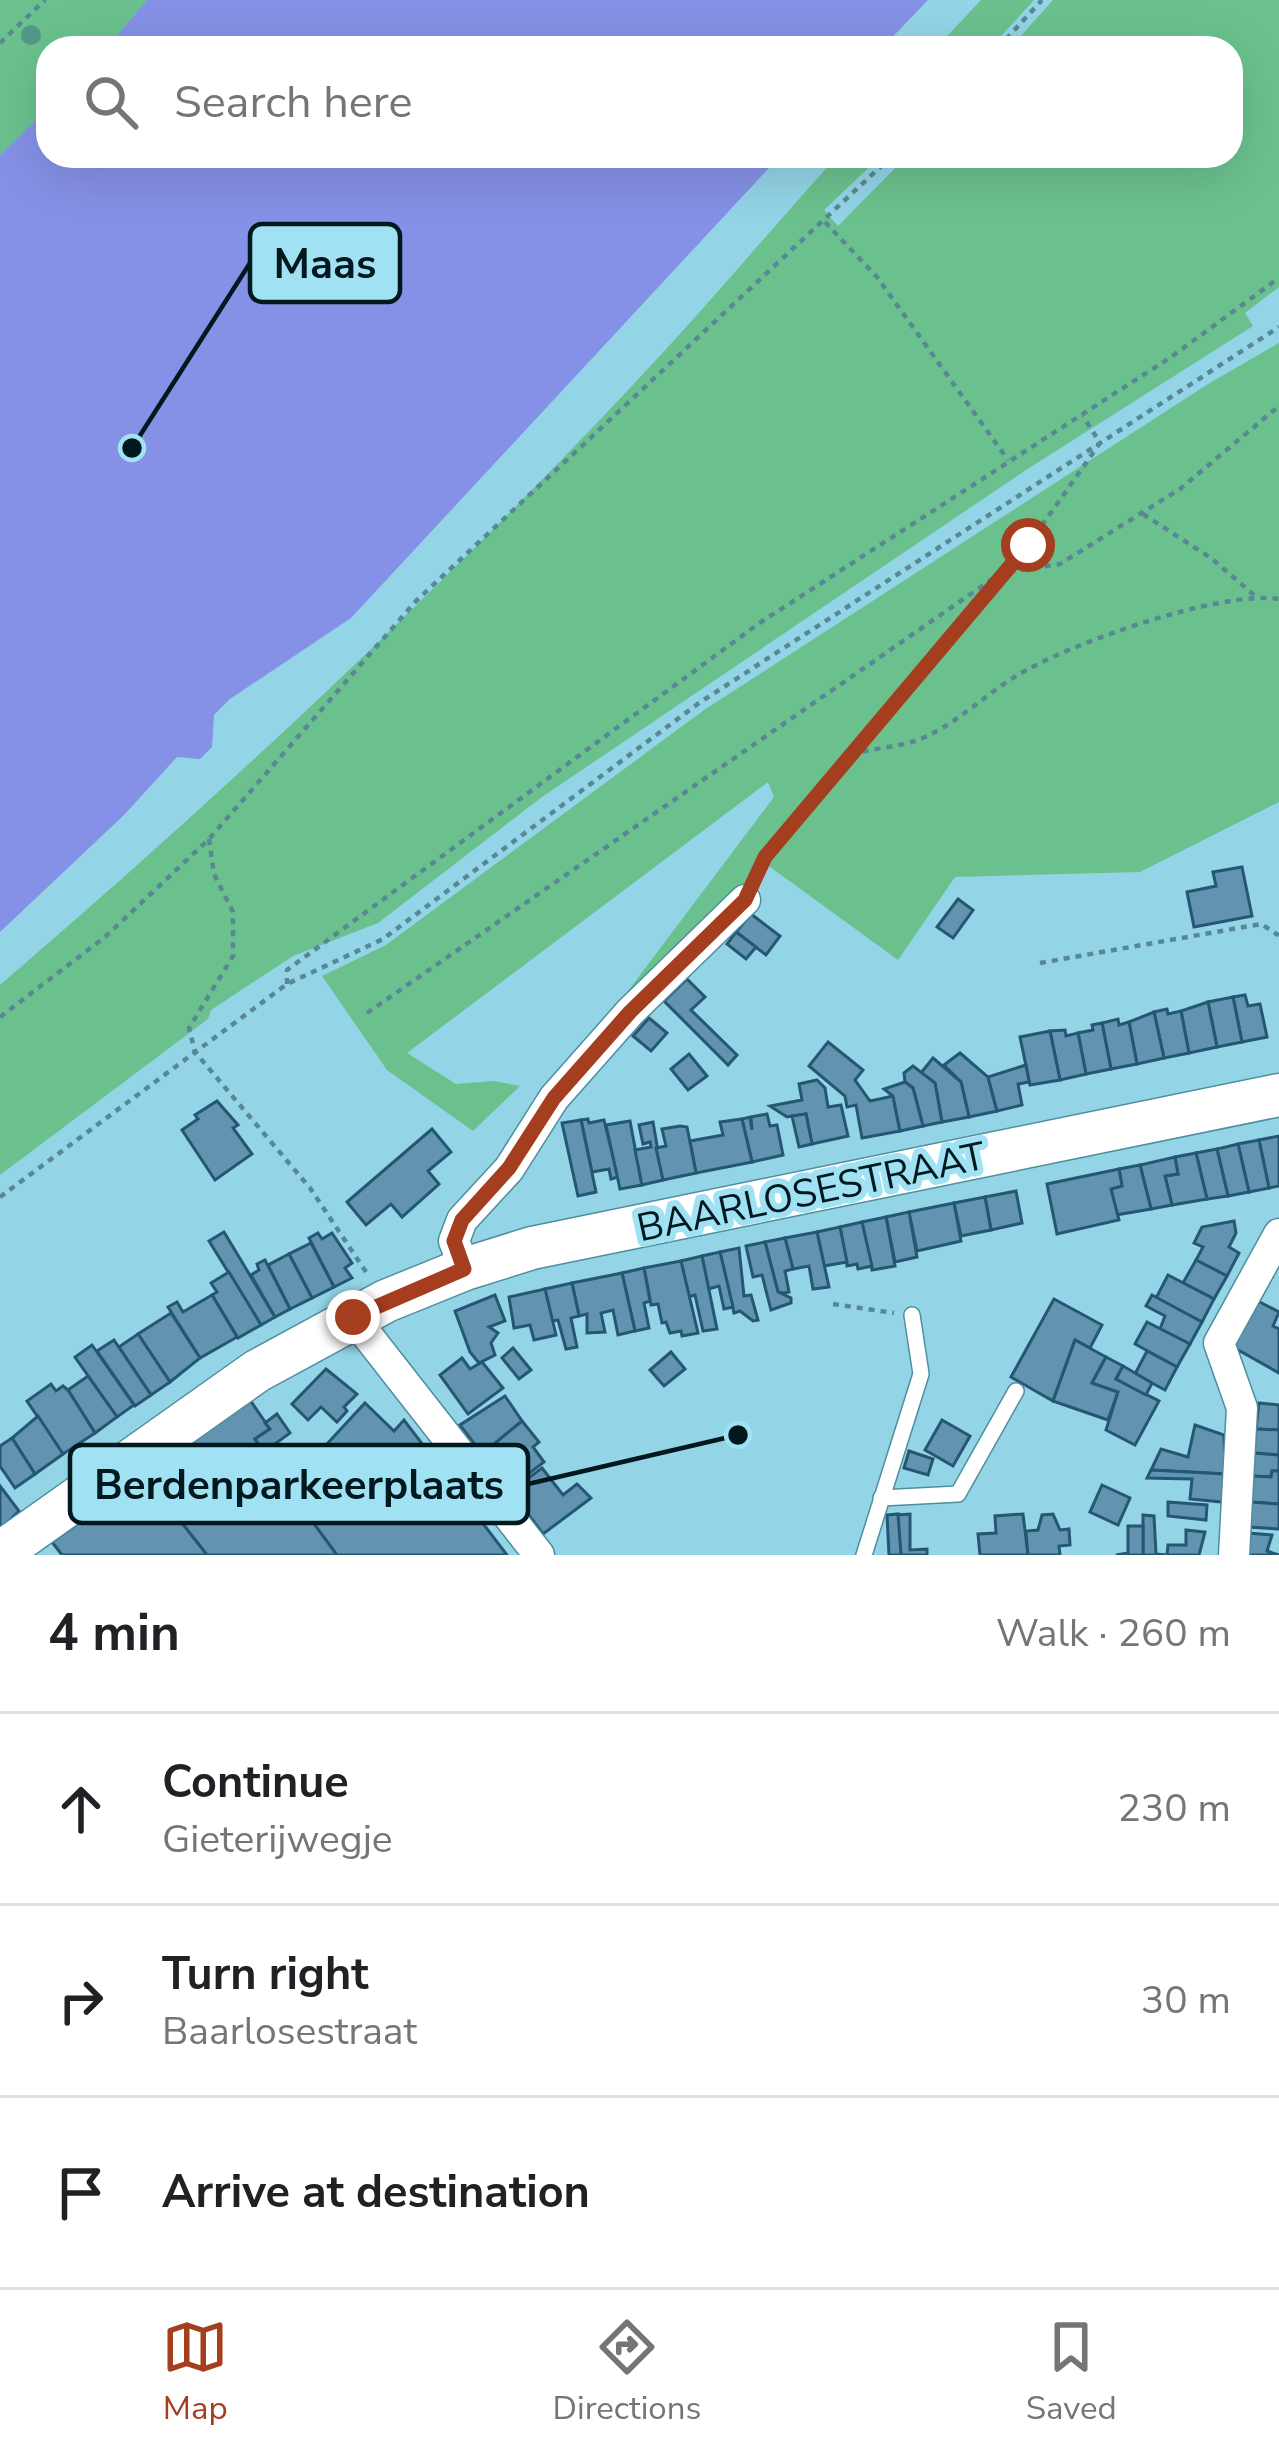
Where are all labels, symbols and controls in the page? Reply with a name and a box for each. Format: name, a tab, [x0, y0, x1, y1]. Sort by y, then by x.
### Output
search box	[36, 36, 1243, 168]
icon: search	[78, 69, 144, 135]
text: Search here	[174, 72, 413, 133]
callout: Maas	[250, 224, 400, 302]
text: Maas	[274, 236, 376, 293]
route start	[1001, 518, 1055, 572]
street label: BAARLOSESTRAAT	[632, 1130, 991, 1255]
route end	[326, 1290, 380, 1344]
callout: Berdenparkeerplaats	[70, 1445, 528, 1523]
text: Berdenparkeerplaats	[94, 1457, 504, 1514]
text: 4 min	[48, 1598, 180, 1668]
text: Walk · 260 m	[996, 1607, 1231, 1660]
text: Continue	[162, 1752, 349, 1813]
icon: ahead	[48, 1776, 114, 1842]
text: 230 m	[1117, 1782, 1231, 1835]
text: Gieterijwegje	[162, 1813, 393, 1866]
text: Turn right	[162, 1944, 369, 2005]
icon: right	[48, 1968, 114, 2034]
text: 30 m	[1141, 1974, 1231, 2027]
text: Baarlosestraat	[162, 2005, 417, 2058]
icon: arrive	[48, 2160, 114, 2226]
text: Arrive at destination	[162, 2162, 590, 2223]
tab: Map	[162, 2314, 228, 2431]
tab: Directions	[553, 2314, 701, 2431]
tab: Saved	[1026, 2314, 1117, 2431]

